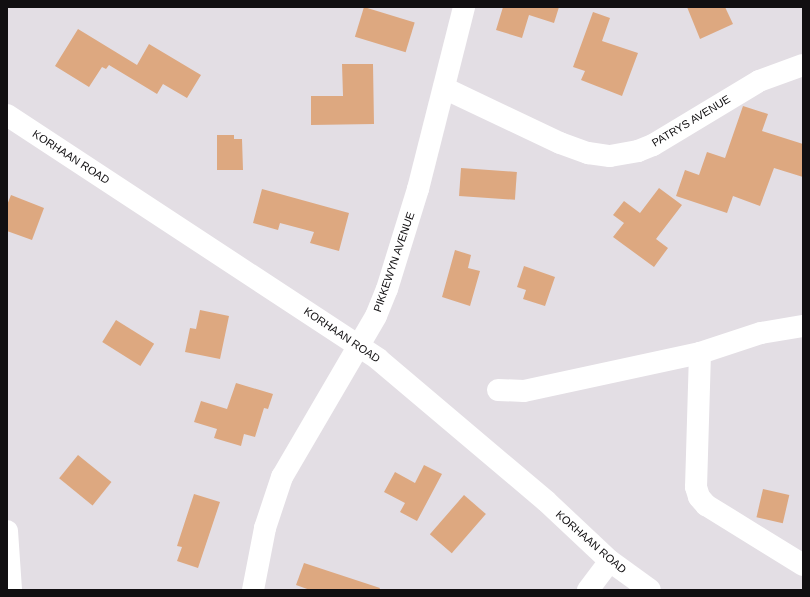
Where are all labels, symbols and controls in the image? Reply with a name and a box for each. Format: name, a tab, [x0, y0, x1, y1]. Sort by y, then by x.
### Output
street label: PATRYS AVENUE	[649, 92, 733, 150]
street label: KORHAAN ROAD	[30, 127, 112, 187]
street label: PIKKEWYN AVENUE	[371, 210, 417, 314]
street label: KORHAAN ROAD	[301, 305, 383, 365]
street label: KORHAAN ROAD	[553, 508, 629, 576]

